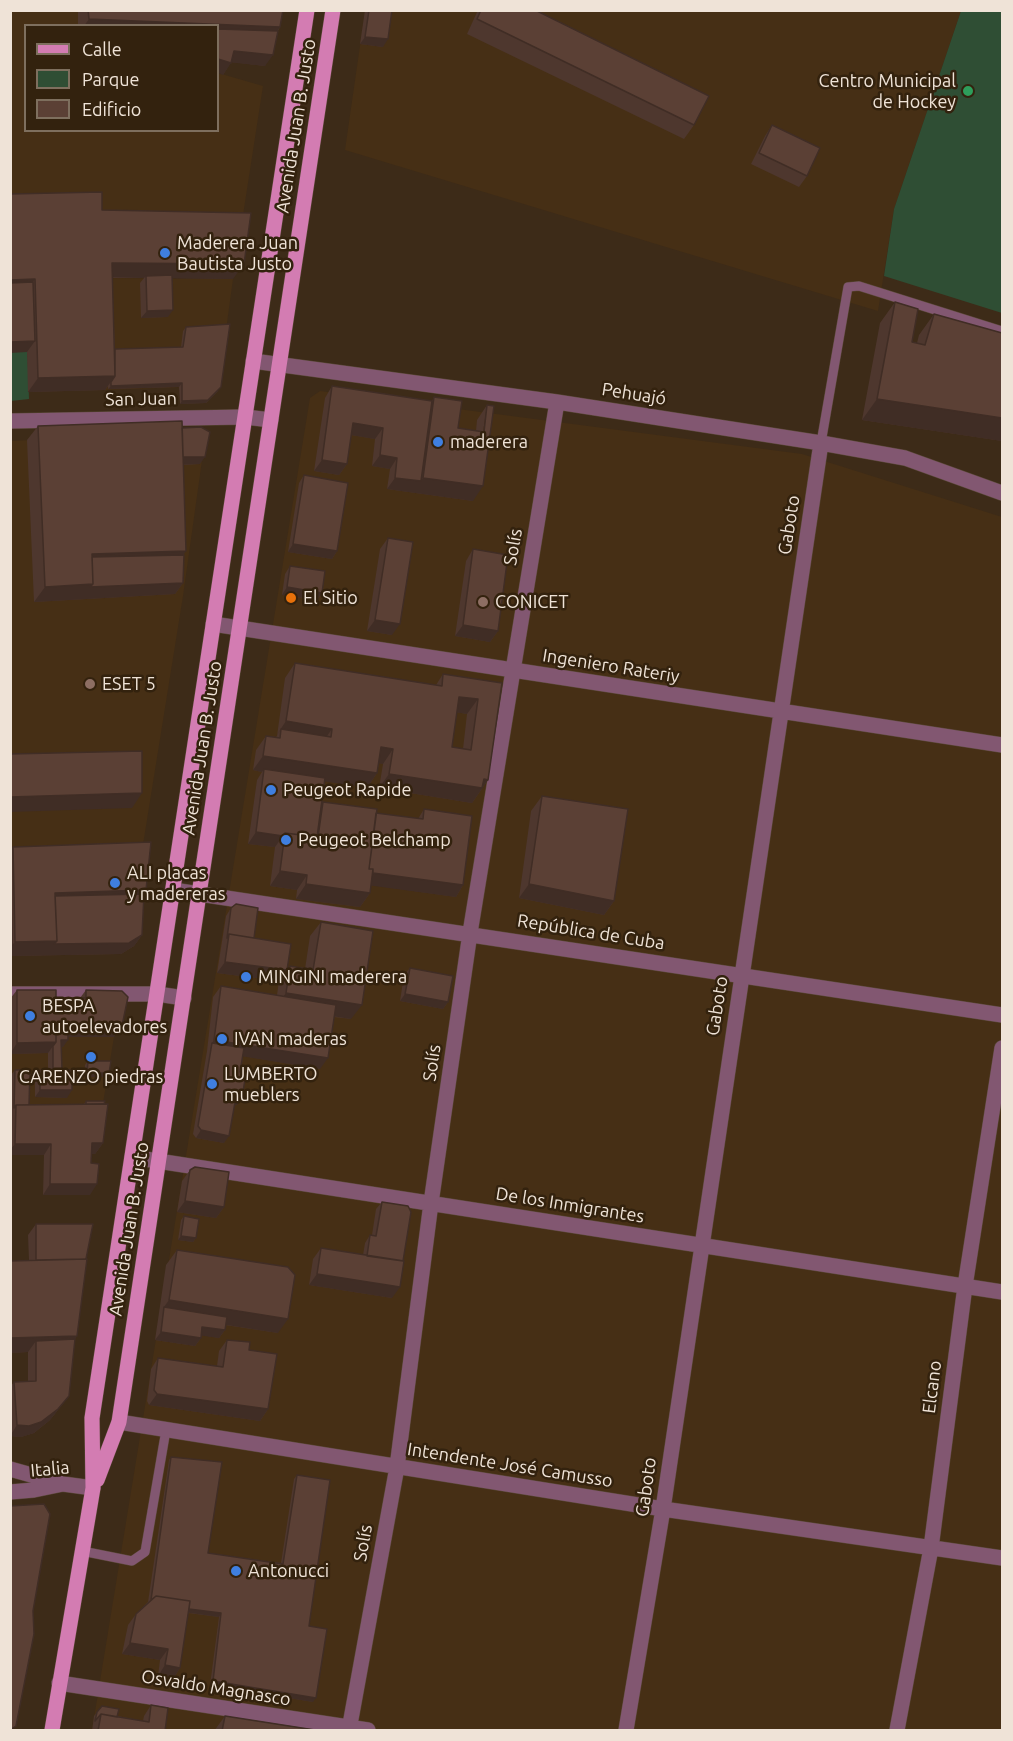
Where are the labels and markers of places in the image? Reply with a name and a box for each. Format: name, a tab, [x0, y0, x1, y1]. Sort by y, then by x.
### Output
place label: Centro Municipal de Hockey	[818, 70, 956, 112]
marker: Centro Municipal de Hockey	[961, 84, 975, 98]
place label: Maderera Juan Bautista Justo	[177, 232, 298, 274]
marker: Maderera Juan Bautista Justo	[158, 246, 172, 260]
place label: maderera	[450, 431, 528, 453]
marker: maderera	[431, 435, 445, 449]
place label: El Sitio	[303, 587, 358, 609]
marker: El Sitio	[284, 591, 298, 605]
place label: CONICET	[495, 591, 568, 613]
marker: CONICET	[476, 595, 490, 609]
place label: ESET 5	[102, 673, 156, 695]
marker: ESET 5	[83, 677, 97, 691]
place label: Peugeot Rapide	[283, 779, 411, 801]
marker: Peugeot Rapide	[264, 783, 278, 797]
place label: Peugeot Belchamp	[298, 829, 451, 851]
marker: Peugeot Belchamp	[279, 833, 293, 847]
place label: ALI placas y madereras	[127, 862, 226, 904]
marker: ALI placas y madereras	[108, 876, 122, 890]
place label: MINGINI maderera	[258, 966, 407, 988]
marker: MINGINI maderera	[239, 970, 253, 984]
place label: BESPA autoelevadores	[42, 995, 167, 1038]
marker: BESPA autoelevadores	[23, 1009, 37, 1023]
place label: IVAN maderas	[234, 1028, 347, 1050]
marker: IVAN maderas	[215, 1032, 229, 1046]
marker: CARENZO piedras	[84, 1050, 98, 1064]
place label: LUMBERTO mueblers	[224, 1063, 317, 1106]
place label: CARENZO piedras	[19, 1066, 163, 1088]
marker: LUMBERTO mueblers	[205, 1077, 219, 1091]
place label: Antonucci	[248, 1560, 329, 1582]
marker: Antonucci	[229, 1564, 243, 1578]

